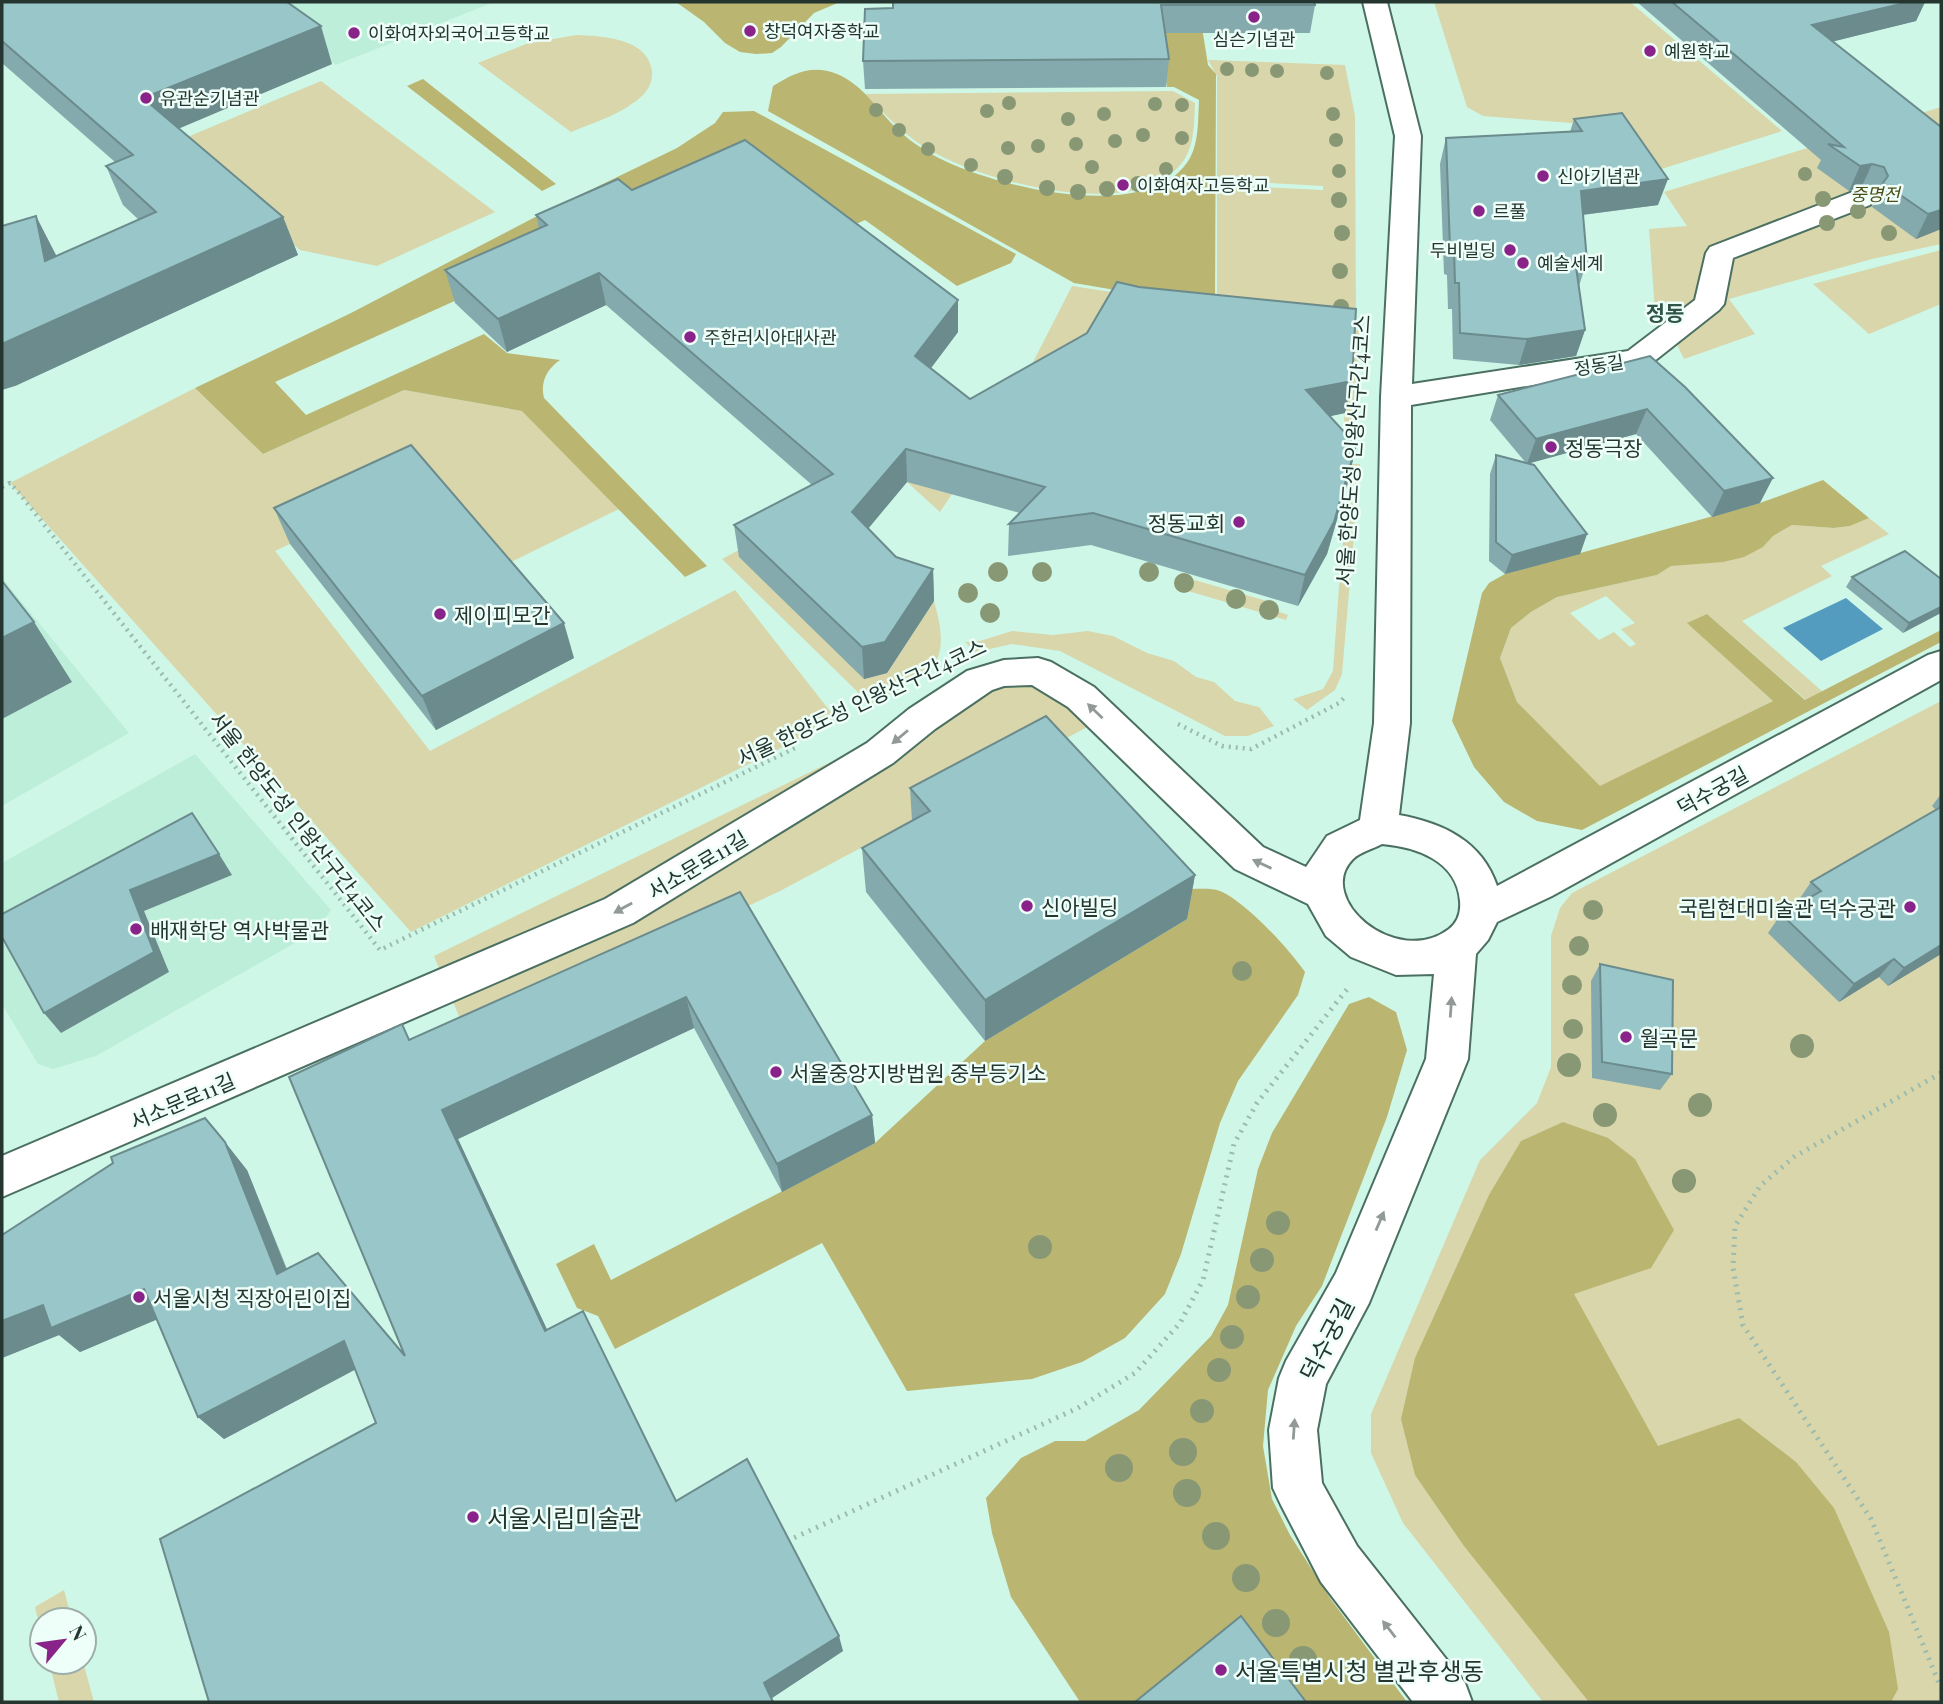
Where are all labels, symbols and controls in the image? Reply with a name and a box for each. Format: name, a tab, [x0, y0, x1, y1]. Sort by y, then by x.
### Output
marker: 심슨기념관	[1246, 9, 1262, 25]
place label: 창덕여자중학교	[764, 19, 880, 43]
place label: 이화여자외국어고등학교	[368, 21, 550, 45]
marker: 창덕여자중학교	[742, 23, 758, 39]
marker: 이화여자외국어고등학교	[346, 25, 362, 41]
place label: 심슨기념관	[1213, 27, 1296, 51]
place label: 예원학교	[1664, 39, 1730, 63]
marker: 예원학교	[1642, 43, 1658, 59]
place label: 유관순기념관	[160, 86, 260, 110]
marker: 유관순기념관	[138, 90, 154, 106]
place label: 신아기념관	[1557, 164, 1640, 188]
marker: 신아기념관	[1535, 168, 1551, 184]
place label: 이화여자고등학교	[1137, 173, 1269, 197]
marker: 이화여자고등학교	[1115, 177, 1131, 193]
park label: 중명전	[1850, 182, 1902, 206]
place label: 르풀	[1493, 199, 1526, 223]
marker: 르풀	[1471, 203, 1487, 219]
place label: 두비빌딩	[1430, 238, 1496, 262]
marker: 두비빌딩	[1502, 242, 1518, 258]
place label: 예술세계	[1537, 251, 1603, 275]
marker: 예술세계	[1515, 255, 1531, 271]
district label: 정동	[1646, 298, 1684, 326]
street label: 서울 한양도성 인왕산구간4코스	[1329, 313, 1375, 587]
place label: 주한러시아대사관	[704, 325, 837, 349]
marker: 주한러시아대사관	[682, 329, 698, 345]
street label: 정동길	[1573, 349, 1625, 381]
place label: 정동극장	[1565, 433, 1642, 461]
marker: 정동극장	[1543, 439, 1559, 455]
place label: 정동교회	[1148, 508, 1225, 536]
marker: 정동교회	[1231, 514, 1247, 530]
place label: 제이피모간	[454, 600, 551, 628]
marker: 제이피모간	[432, 606, 448, 622]
street label: 서울 한양도성 인왕산구간4코스	[732, 631, 990, 771]
one-way arrow	[1087, 703, 1104, 719]
street label: 서울 한양도성 인왕산구간4코스	[204, 705, 394, 937]
one-way arrow	[891, 729, 908, 744]
street label: 덕수궁길	[1671, 759, 1753, 821]
street label: 서소문로11길	[642, 823, 752, 905]
one-way arrow	[1252, 859, 1272, 870]
place label: 신아빌딩	[1041, 892, 1118, 920]
place label: 국립현대미술관 덕수궁관	[1678, 893, 1896, 921]
marker: 신아빌딩	[1019, 898, 1035, 914]
marker: 국립현대미술관 덕수궁관	[1902, 899, 1918, 915]
one-way arrow	[614, 902, 633, 914]
place label: 배재학당 역사박물관	[150, 915, 329, 943]
marker: 배재학당 역사박물관	[128, 921, 144, 937]
one-way arrow	[1446, 996, 1457, 1018]
place label: 월곡문	[1640, 1023, 1698, 1051]
marker: 월곡문	[1618, 1029, 1634, 1045]
place label: 서울중앙지방법원 중부등기소	[790, 1058, 1046, 1086]
marker: 서울중앙지방법원 중부등기소	[768, 1064, 784, 1080]
street label: 서소문로11길	[125, 1065, 239, 1135]
one-way arrow	[1374, 1211, 1386, 1231]
place label: 서울시청 직장어린이집	[153, 1283, 351, 1311]
marker: 서울시청 직장어린이집	[131, 1289, 147, 1305]
street label: 덕수궁길	[1292, 1292, 1360, 1386]
one-way arrow	[1289, 1418, 1300, 1440]
place label: 서울시립미술관	[487, 1501, 642, 1533]
marker: 서울시립미술관	[465, 1509, 481, 1525]
north arrow	[28, 1606, 98, 1676]
text: N	[64, 1620, 94, 1645]
one-way arrow	[1383, 1620, 1397, 1638]
place label: 서울특별시청 별관후생동	[1235, 1654, 1484, 1686]
marker: 서울특별시청 별관후생동	[1213, 1662, 1229, 1678]

